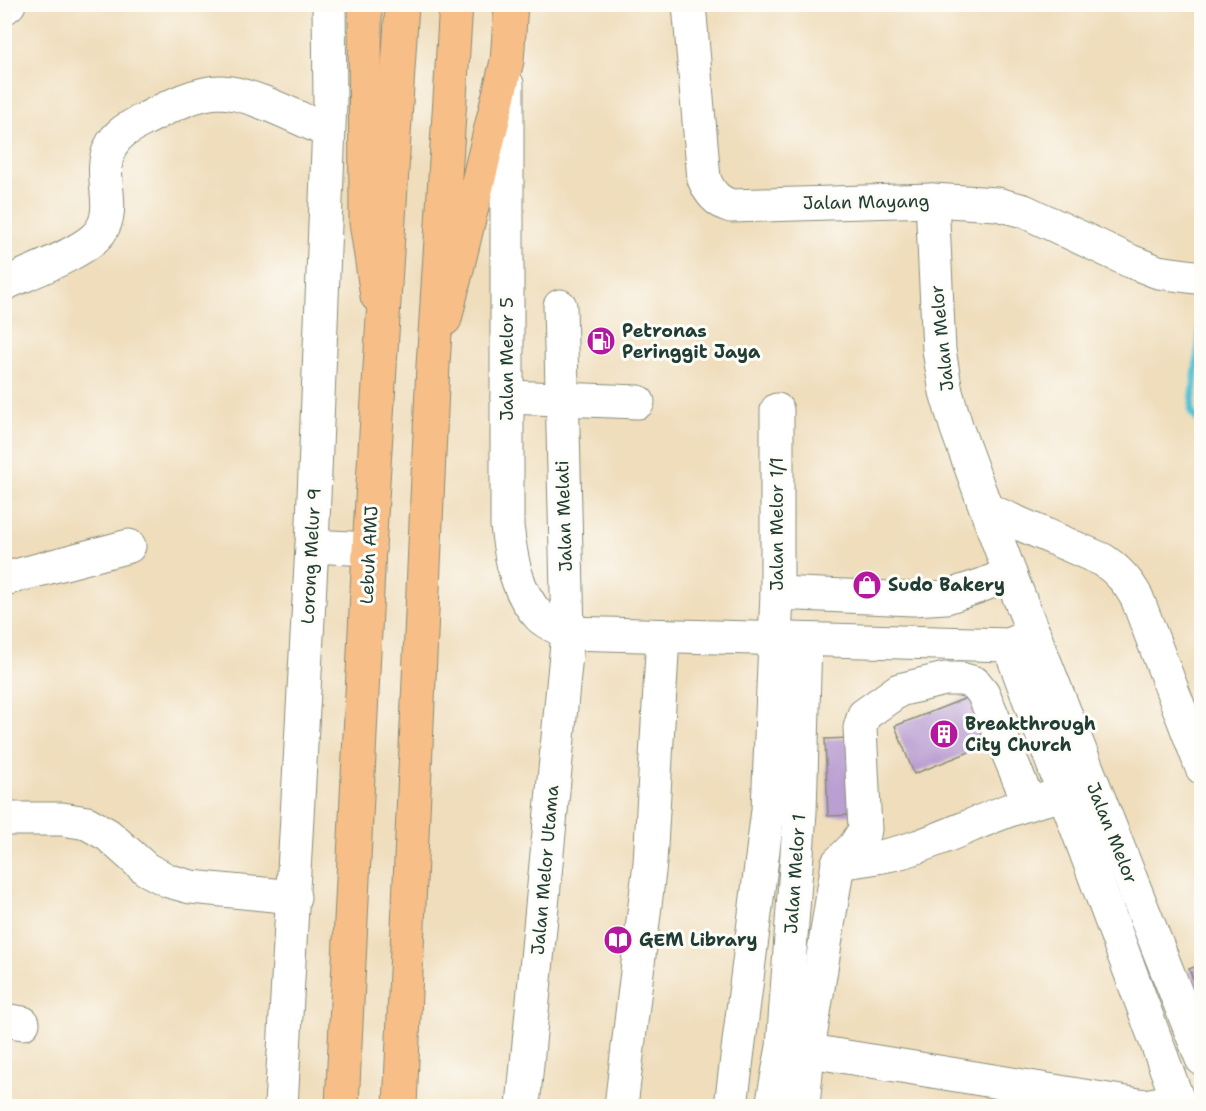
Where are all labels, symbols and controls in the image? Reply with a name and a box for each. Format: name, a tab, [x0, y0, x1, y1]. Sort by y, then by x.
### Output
street label: Jalan Mayang	[802, 189, 930, 215]
street label: Jalan Melor	[924, 284, 960, 392]
street label: Jalan Melor 5	[495, 297, 519, 421]
place label: Petronas Peringgit Jaya	[622, 319, 761, 364]
fuel station icon: Petronas Peringgit Jaya	[585, 325, 617, 357]
street label: Jalan Melor 1/1	[765, 457, 789, 591]
street label: Jalan Melati	[550, 460, 578, 572]
street label: Lorong Melur 9	[295, 487, 327, 625]
street label: Lebuh AMJ	[354, 505, 384, 605]
shop icon: Sudo Bakery	[851, 569, 883, 601]
place label: Sudo Bakery	[888, 573, 1005, 597]
place label: Breakthrough City Church	[965, 712, 1096, 757]
building icon: Breakthrough City Church	[928, 718, 960, 750]
street label: Jalan Melor	[1081, 779, 1143, 887]
street label: Jalan Melor Utama	[526, 784, 564, 956]
street label: Jalan Melor 1	[779, 813, 811, 935]
library icon: GEM Library	[602, 924, 634, 956]
place label: GEM Library	[639, 928, 757, 952]

